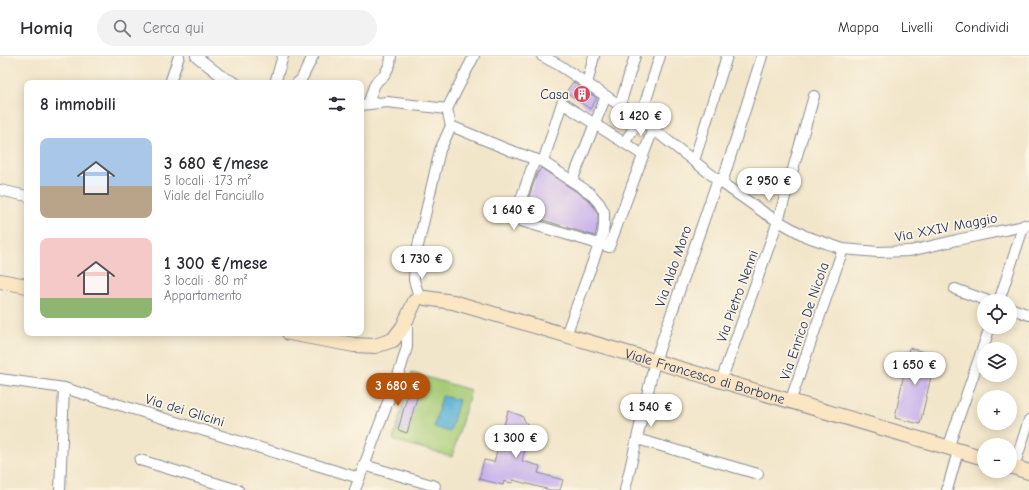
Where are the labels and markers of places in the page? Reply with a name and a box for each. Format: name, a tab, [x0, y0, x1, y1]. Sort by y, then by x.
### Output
building icon: Casa	[572, 84, 592, 104]
place label: Casa	[540, 86, 569, 103]
pin: 1 420 €	[604, 103, 678, 137]
pin: 2 950 €	[732, 168, 806, 202]
pin: 1 640 €	[477, 197, 551, 231]
pin: 1 730 €	[385, 246, 459, 280]
pin: 1 650 €	[878, 352, 952, 386]
pin: 3 680 €	[361, 373, 435, 407]
pin: 1 540 €	[614, 394, 688, 428]
pin: 1 300 €	[479, 425, 553, 459]

